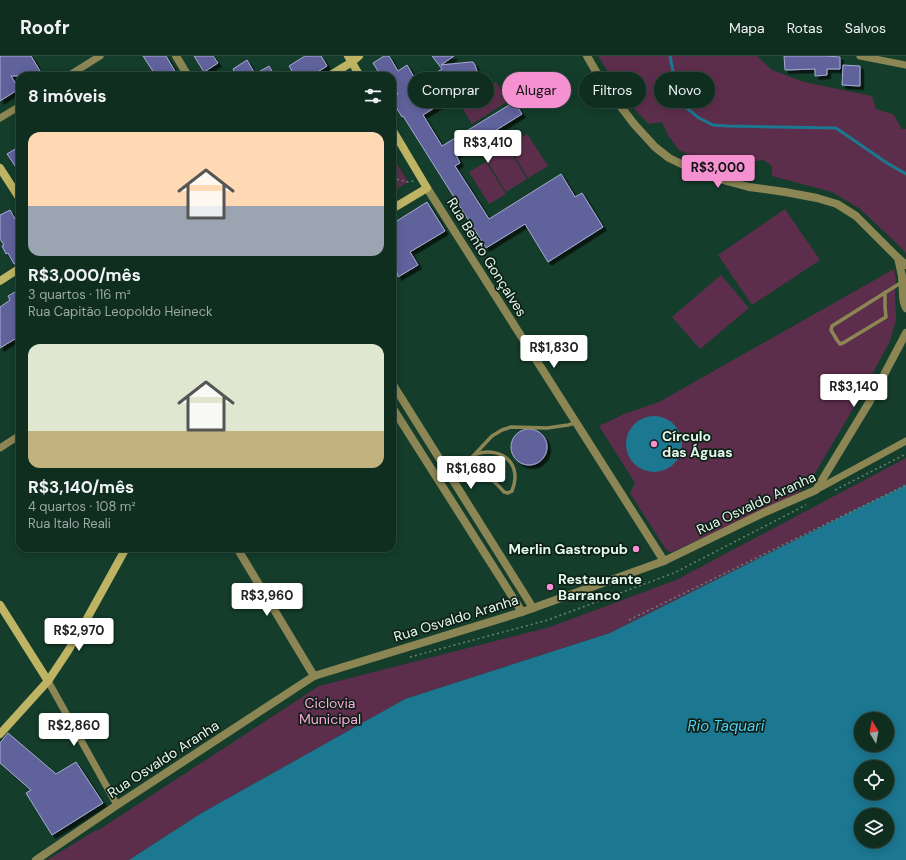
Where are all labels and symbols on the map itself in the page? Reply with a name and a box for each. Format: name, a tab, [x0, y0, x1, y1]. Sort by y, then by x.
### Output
pin: R$3,410	[451, 130, 525, 164]
pin: R$3,000	[681, 155, 755, 189]
street label: Rua Bento Gonçalves	[443, 194, 531, 320]
pin: R$1,830	[517, 335, 591, 369]
pin: R$3,140	[817, 374, 891, 408]
place label: Círculo das Águas	[662, 427, 733, 461]
marker: Círculo das Águas	[649, 439, 659, 449]
pin: R$1,680	[434, 456, 508, 490]
street label: Rua Osvaldo Aranha	[693, 467, 819, 539]
place label: Merlin Gastropub	[508, 540, 628, 558]
marker: Merlin Gastropub	[631, 544, 641, 554]
place label: Restaurante Barranco	[558, 570, 642, 604]
marker: Restaurante Barranco	[545, 582, 555, 592]
pin: R$3,960	[230, 583, 304, 617]
street label: Rua Osvaldo Aranha	[391, 590, 521, 646]
pin: R$2,970	[42, 618, 116, 652]
park label: Ciclovia Municipal	[299, 694, 361, 728]
north arrow	[854, 712, 894, 752]
pin: R$2,860	[37, 713, 111, 747]
street label: Rua Osvaldo Aranha	[104, 716, 222, 802]
water label: Rio Taquari	[688, 716, 765, 736]

